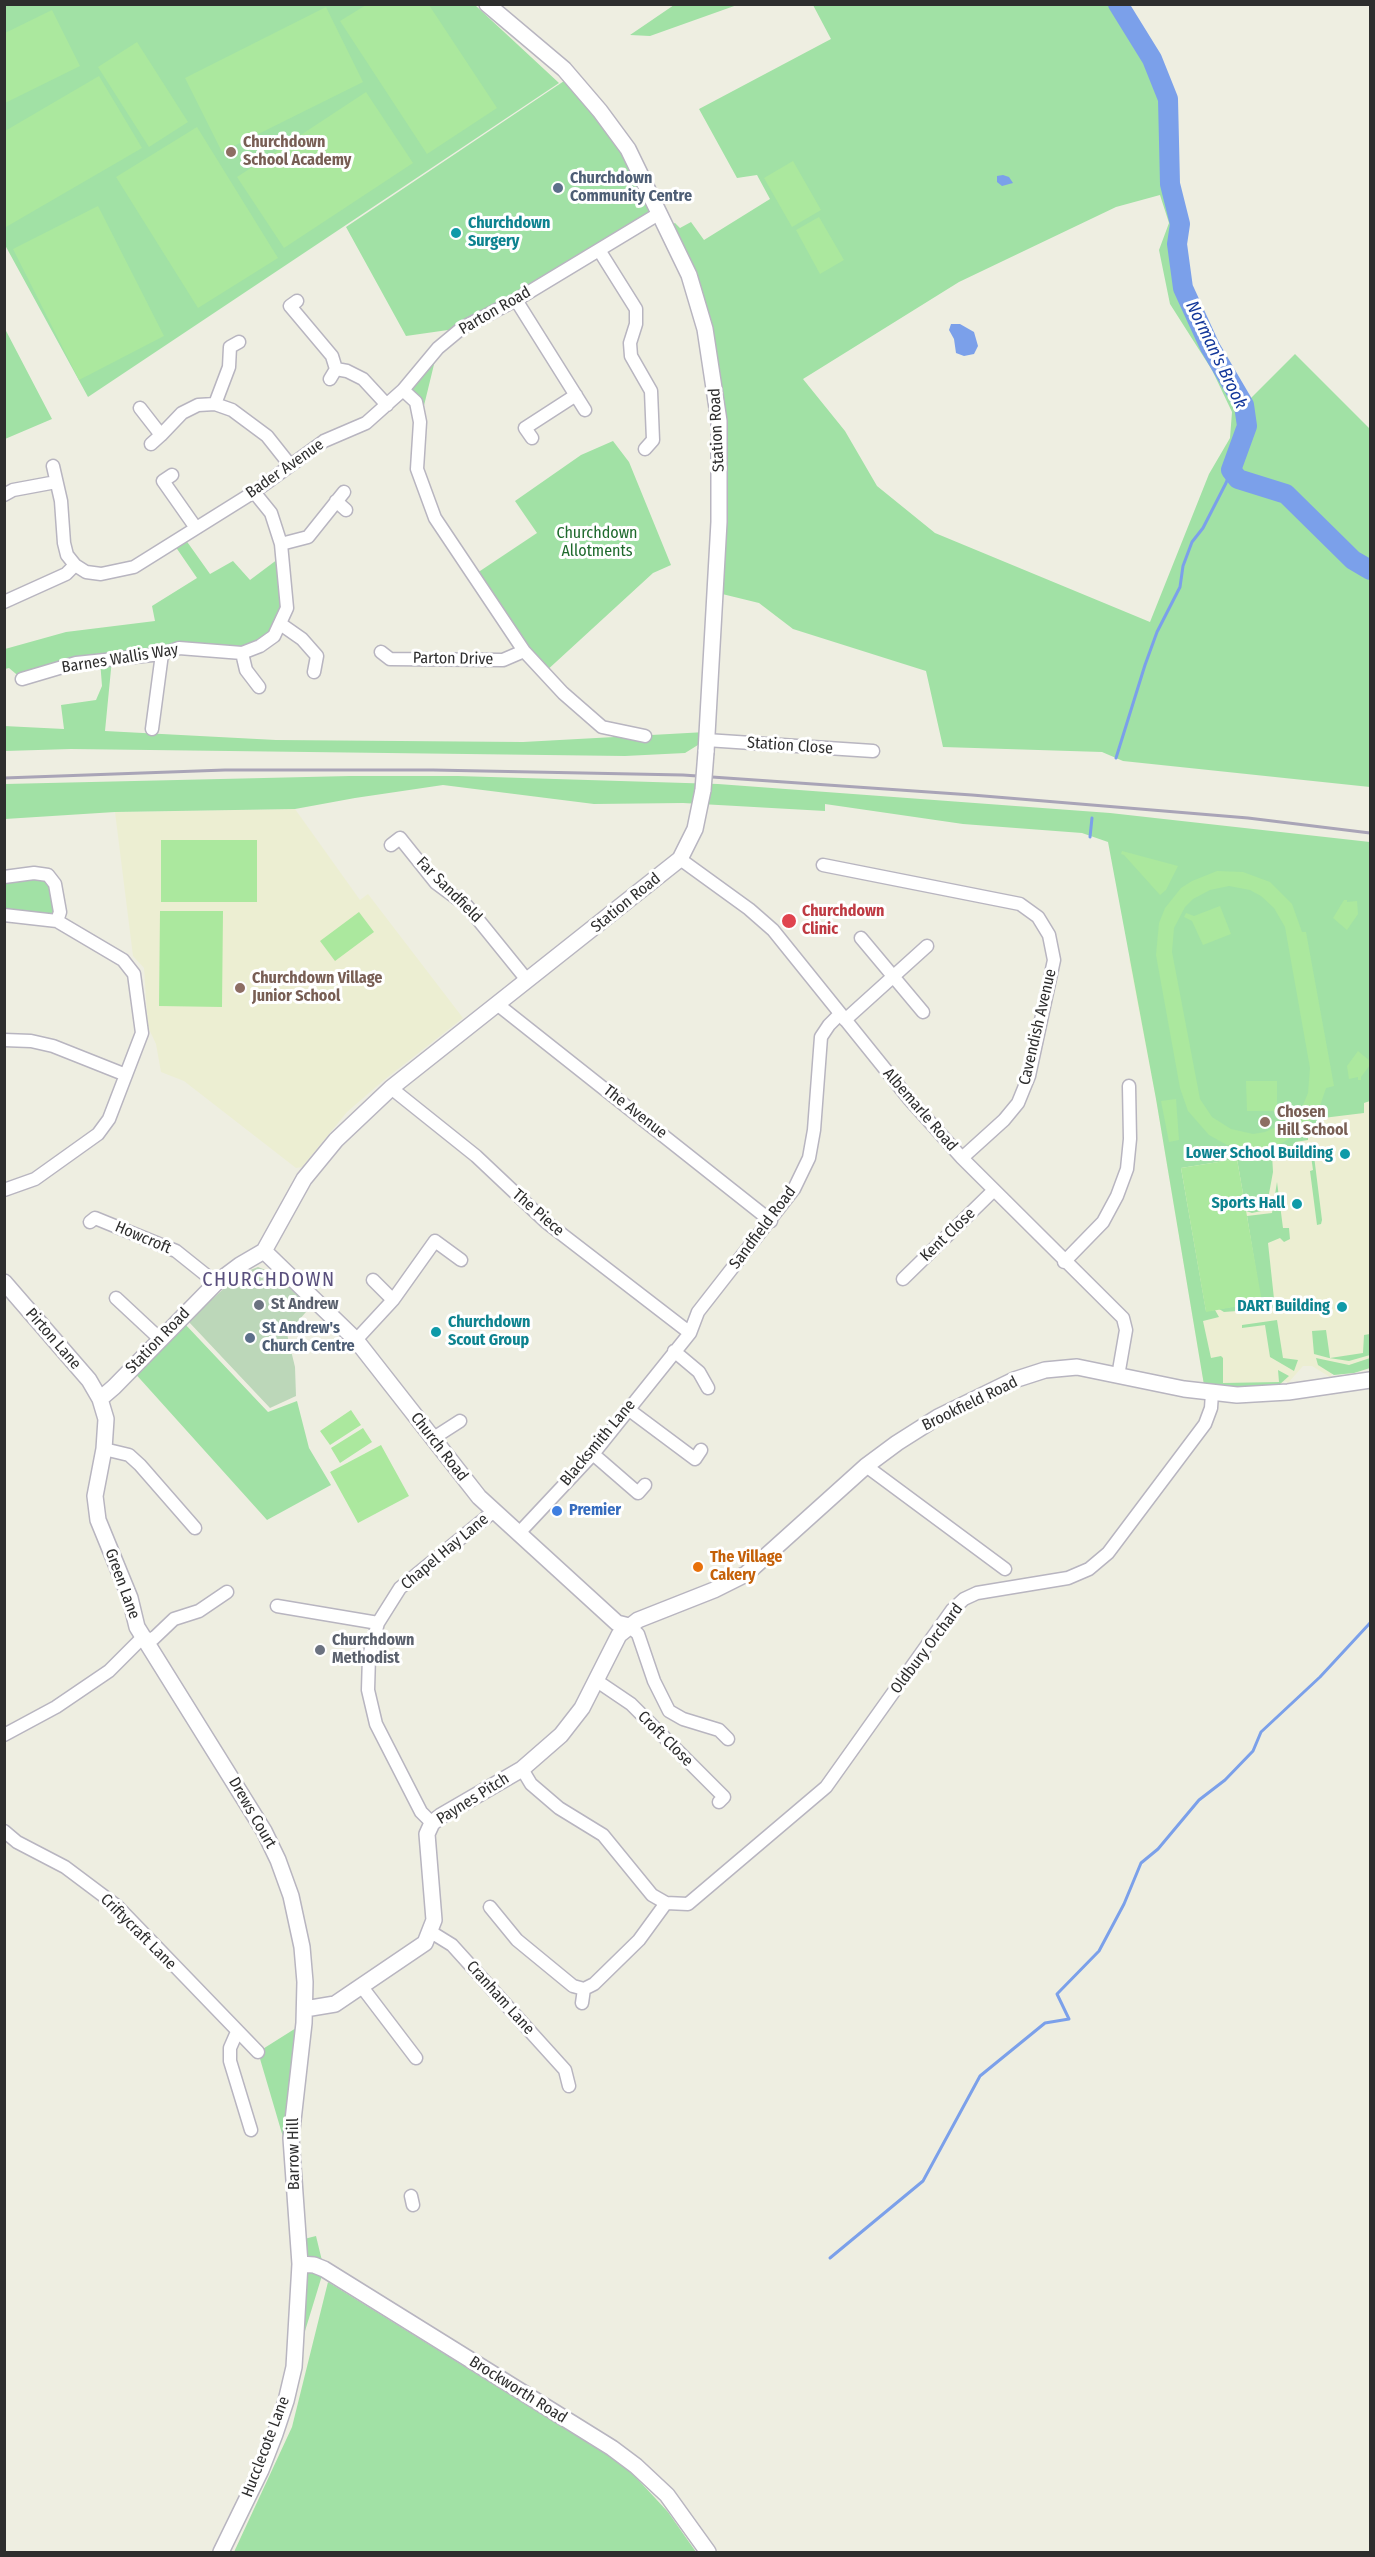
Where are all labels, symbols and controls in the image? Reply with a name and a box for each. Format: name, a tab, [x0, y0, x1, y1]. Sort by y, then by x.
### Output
place label: Churchdown School Academy	[243, 133, 351, 171]
marker: Churchdown School Academy	[224, 145, 238, 159]
place label: Churchdown Community Centre	[570, 169, 692, 207]
marker: Churchdown Community Centre	[551, 181, 565, 195]
place label: Churchdown Surgery	[468, 214, 550, 252]
marker: Churchdown Surgery	[449, 226, 463, 240]
street label: Parton Road	[456, 283, 534, 339]
water label: Norman's Brook	[1181, 297, 1251, 413]
street label: Station Road	[705, 388, 729, 472]
street label: Bader Avenue	[242, 435, 328, 503]
park label: Churchdown Allotments	[556, 524, 638, 562]
street label: Barnes Wallis Way	[60, 640, 180, 678]
street label: Parton Drive	[413, 649, 493, 669]
street label: Station Close	[746, 733, 834, 759]
street label: Far Sandfield	[412, 853, 486, 927]
street label: Station Road	[587, 869, 665, 937]
place label: Churchdown Clinic	[802, 902, 884, 940]
marker: Churchdown Clinic	[780, 912, 798, 930]
street label: Cavendish Avenue	[1015, 967, 1061, 1087]
place label: Churchdown Village Junior School	[252, 969, 382, 1007]
marker: Churchdown Village Junior School	[233, 981, 247, 995]
street label: Albemarle Road	[879, 1065, 961, 1155]
street label: The Avenue	[599, 1081, 671, 1143]
place label: Chosen Hill School	[1277, 1103, 1348, 1141]
marker: Chosen Hill School	[1258, 1115, 1272, 1129]
place label: Lower School Building	[1186, 1144, 1333, 1164]
marker: Lower School Building	[1338, 1147, 1352, 1161]
street label: Sandfield Road	[726, 1183, 800, 1273]
street label: The Piece	[508, 1185, 568, 1241]
place label: Sports Hall	[1211, 1194, 1285, 1214]
marker: Sports Hall	[1290, 1197, 1304, 1211]
street label: Kent Close	[917, 1204, 979, 1266]
street label: Howcroft	[112, 1218, 174, 1258]
district label: CHURCHDOWN	[202, 1268, 336, 1292]
place label: St Andrew	[271, 1295, 339, 1315]
place label: DART Building	[1237, 1297, 1330, 1317]
marker: St Andrew	[252, 1298, 266, 1312]
marker: DART Building	[1335, 1300, 1349, 1314]
street label: Pirton Lane	[21, 1304, 85, 1374]
street label: Station Road	[122, 1304, 194, 1378]
place label: Churchdown Scout Group	[448, 1313, 530, 1351]
place label: St Andrew's Church Centre	[262, 1319, 355, 1357]
marker: Churchdown Scout Group	[429, 1325, 443, 1339]
marker: St Andrew's Church Centre	[243, 1331, 257, 1345]
street label: Brookfield Road	[919, 1373, 1021, 1435]
street label: Blacksmith Lane	[556, 1396, 640, 1490]
street label: Church Road	[406, 1409, 472, 1485]
place label: Premier	[569, 1501, 621, 1521]
marker: Premier	[550, 1504, 564, 1518]
street label: Chapel Hay Lane	[397, 1510, 493, 1594]
street label: Green Lane	[100, 1546, 144, 1622]
place label: The Village Cakery	[710, 1548, 782, 1586]
marker: The Village Cakery	[691, 1560, 705, 1574]
street label: Oldbury Orchard	[887, 1600, 967, 1698]
place label: Churchdown Methodist	[332, 1631, 414, 1669]
marker: Churchdown Methodist	[313, 1643, 327, 1657]
street label: Croft Close	[633, 1707, 697, 1771]
street label: Paynes Pitch	[433, 1769, 513, 1829]
street label: Drews Court	[224, 1774, 280, 1852]
street label: Criftycraft Lane	[96, 1890, 180, 1974]
street label: Cranham Lane	[462, 1957, 538, 2039]
street label: Barrow Hill	[284, 2118, 304, 2190]
street label: Brockworth Road	[466, 2352, 570, 2428]
street label: Hucclecote Lane	[238, 2394, 294, 2500]

